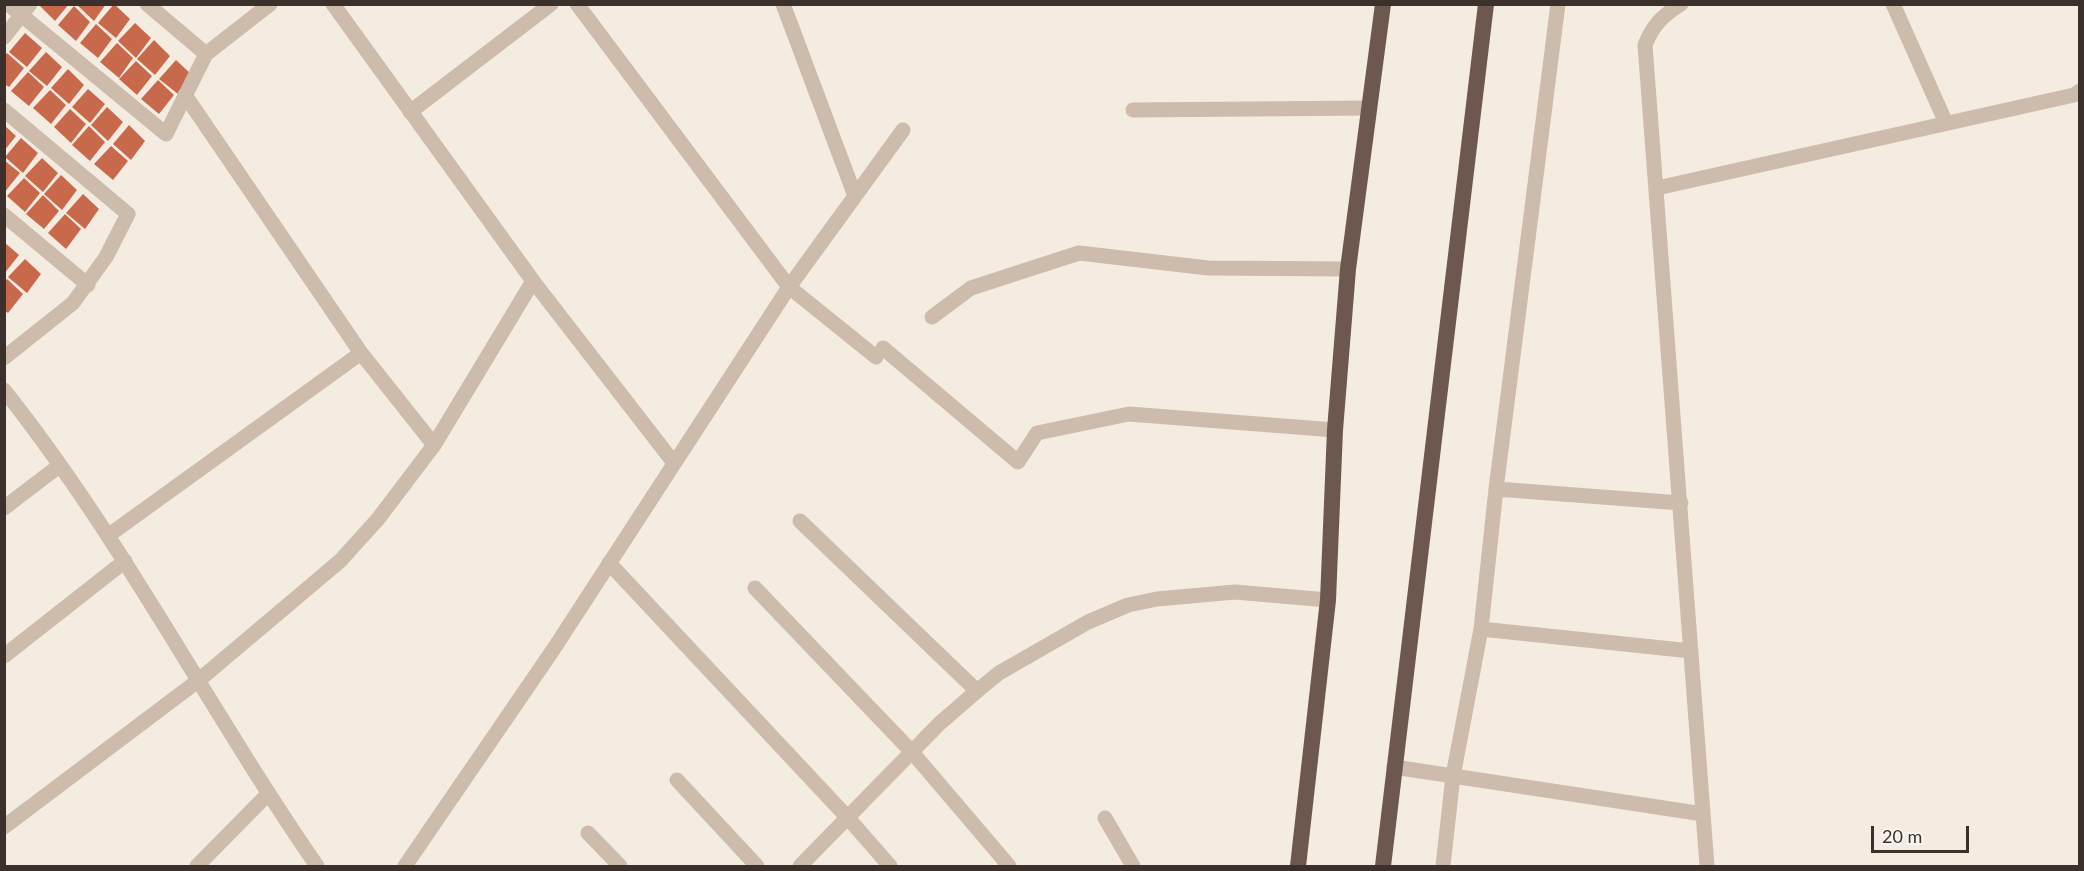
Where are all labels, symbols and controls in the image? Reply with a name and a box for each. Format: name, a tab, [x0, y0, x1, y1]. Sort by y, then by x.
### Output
scale bar	[1874, 814, 1972, 852]
text: 20 m	[1882, 825, 1922, 847]

